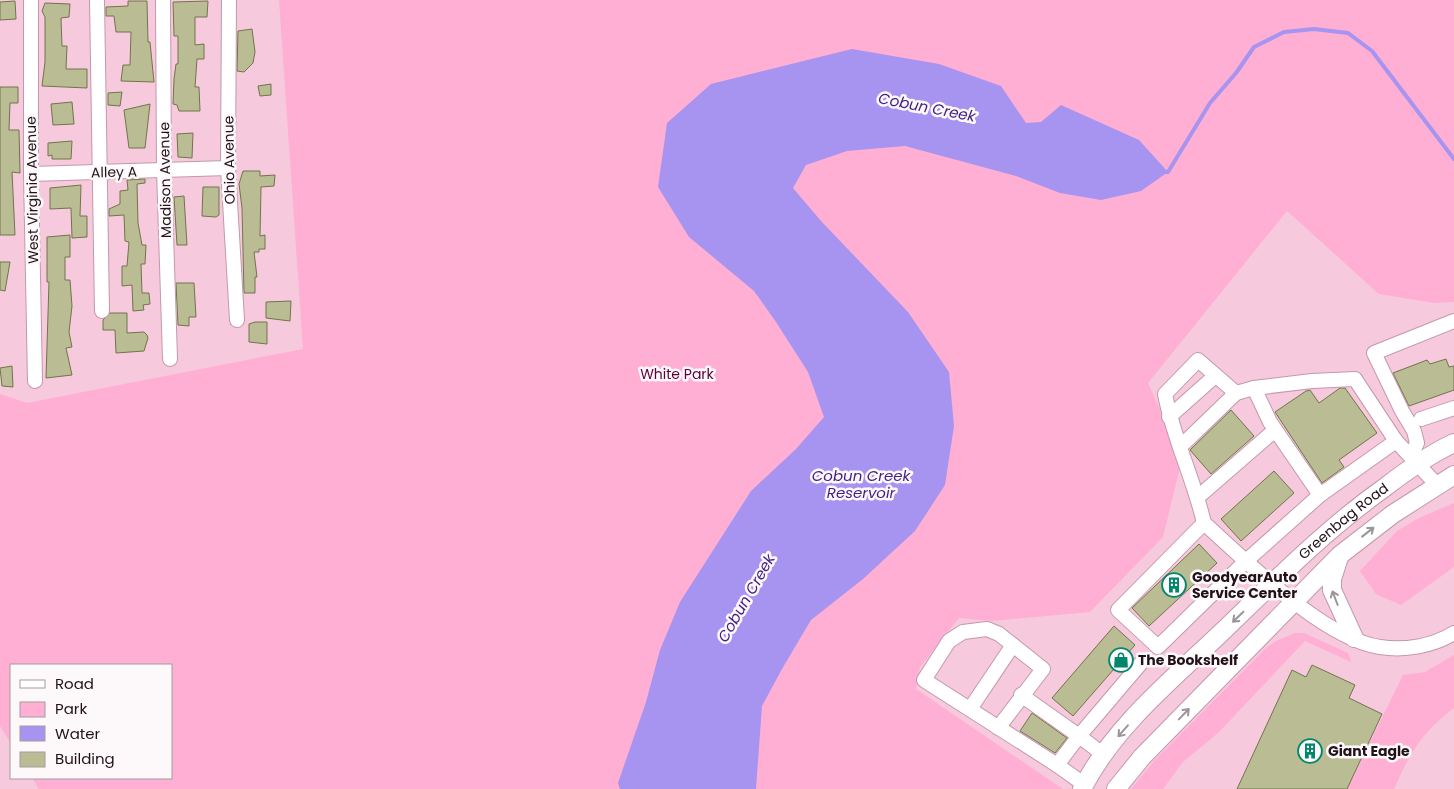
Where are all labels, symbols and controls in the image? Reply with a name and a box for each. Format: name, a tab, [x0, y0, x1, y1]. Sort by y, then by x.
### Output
water label: Cobun Creek	[877, 87, 979, 127]
street label: Ohio Avenue	[218, 115, 240, 205]
street label: West Virginia Avenue	[21, 116, 43, 264]
street label: Madison Avenue	[154, 122, 176, 238]
street label: Alley A	[91, 162, 137, 182]
park label: White Park	[640, 364, 715, 384]
water label: Cobun Creek Reservoir	[812, 465, 912, 503]
street label: Greenbag Road	[1294, 478, 1392, 564]
one-way arrow	[1362, 527, 1375, 538]
water label: Cobun Creek	[712, 549, 780, 646]
place label: GoodyearAuto Service Center	[1192, 567, 1297, 603]
building icon: GoodyearAuto Service Center	[1161, 572, 1187, 598]
one-way arrow	[1330, 591, 1339, 606]
one-way arrow	[1232, 610, 1244, 623]
shop icon: The Bookshelf	[1108, 647, 1134, 673]
place label: The Bookshelf	[1138, 650, 1238, 670]
legend	[10, 664, 172, 779]
text: Road	[55, 673, 94, 694]
text: Park	[55, 698, 87, 719]
one-way arrow	[1178, 708, 1190, 720]
text: Water	[55, 723, 101, 744]
one-way arrow	[1117, 725, 1129, 738]
building icon: Giant Eagle	[1297, 738, 1323, 764]
place label: Giant Eagle	[1328, 741, 1410, 761]
text: Building	[55, 748, 115, 769]

